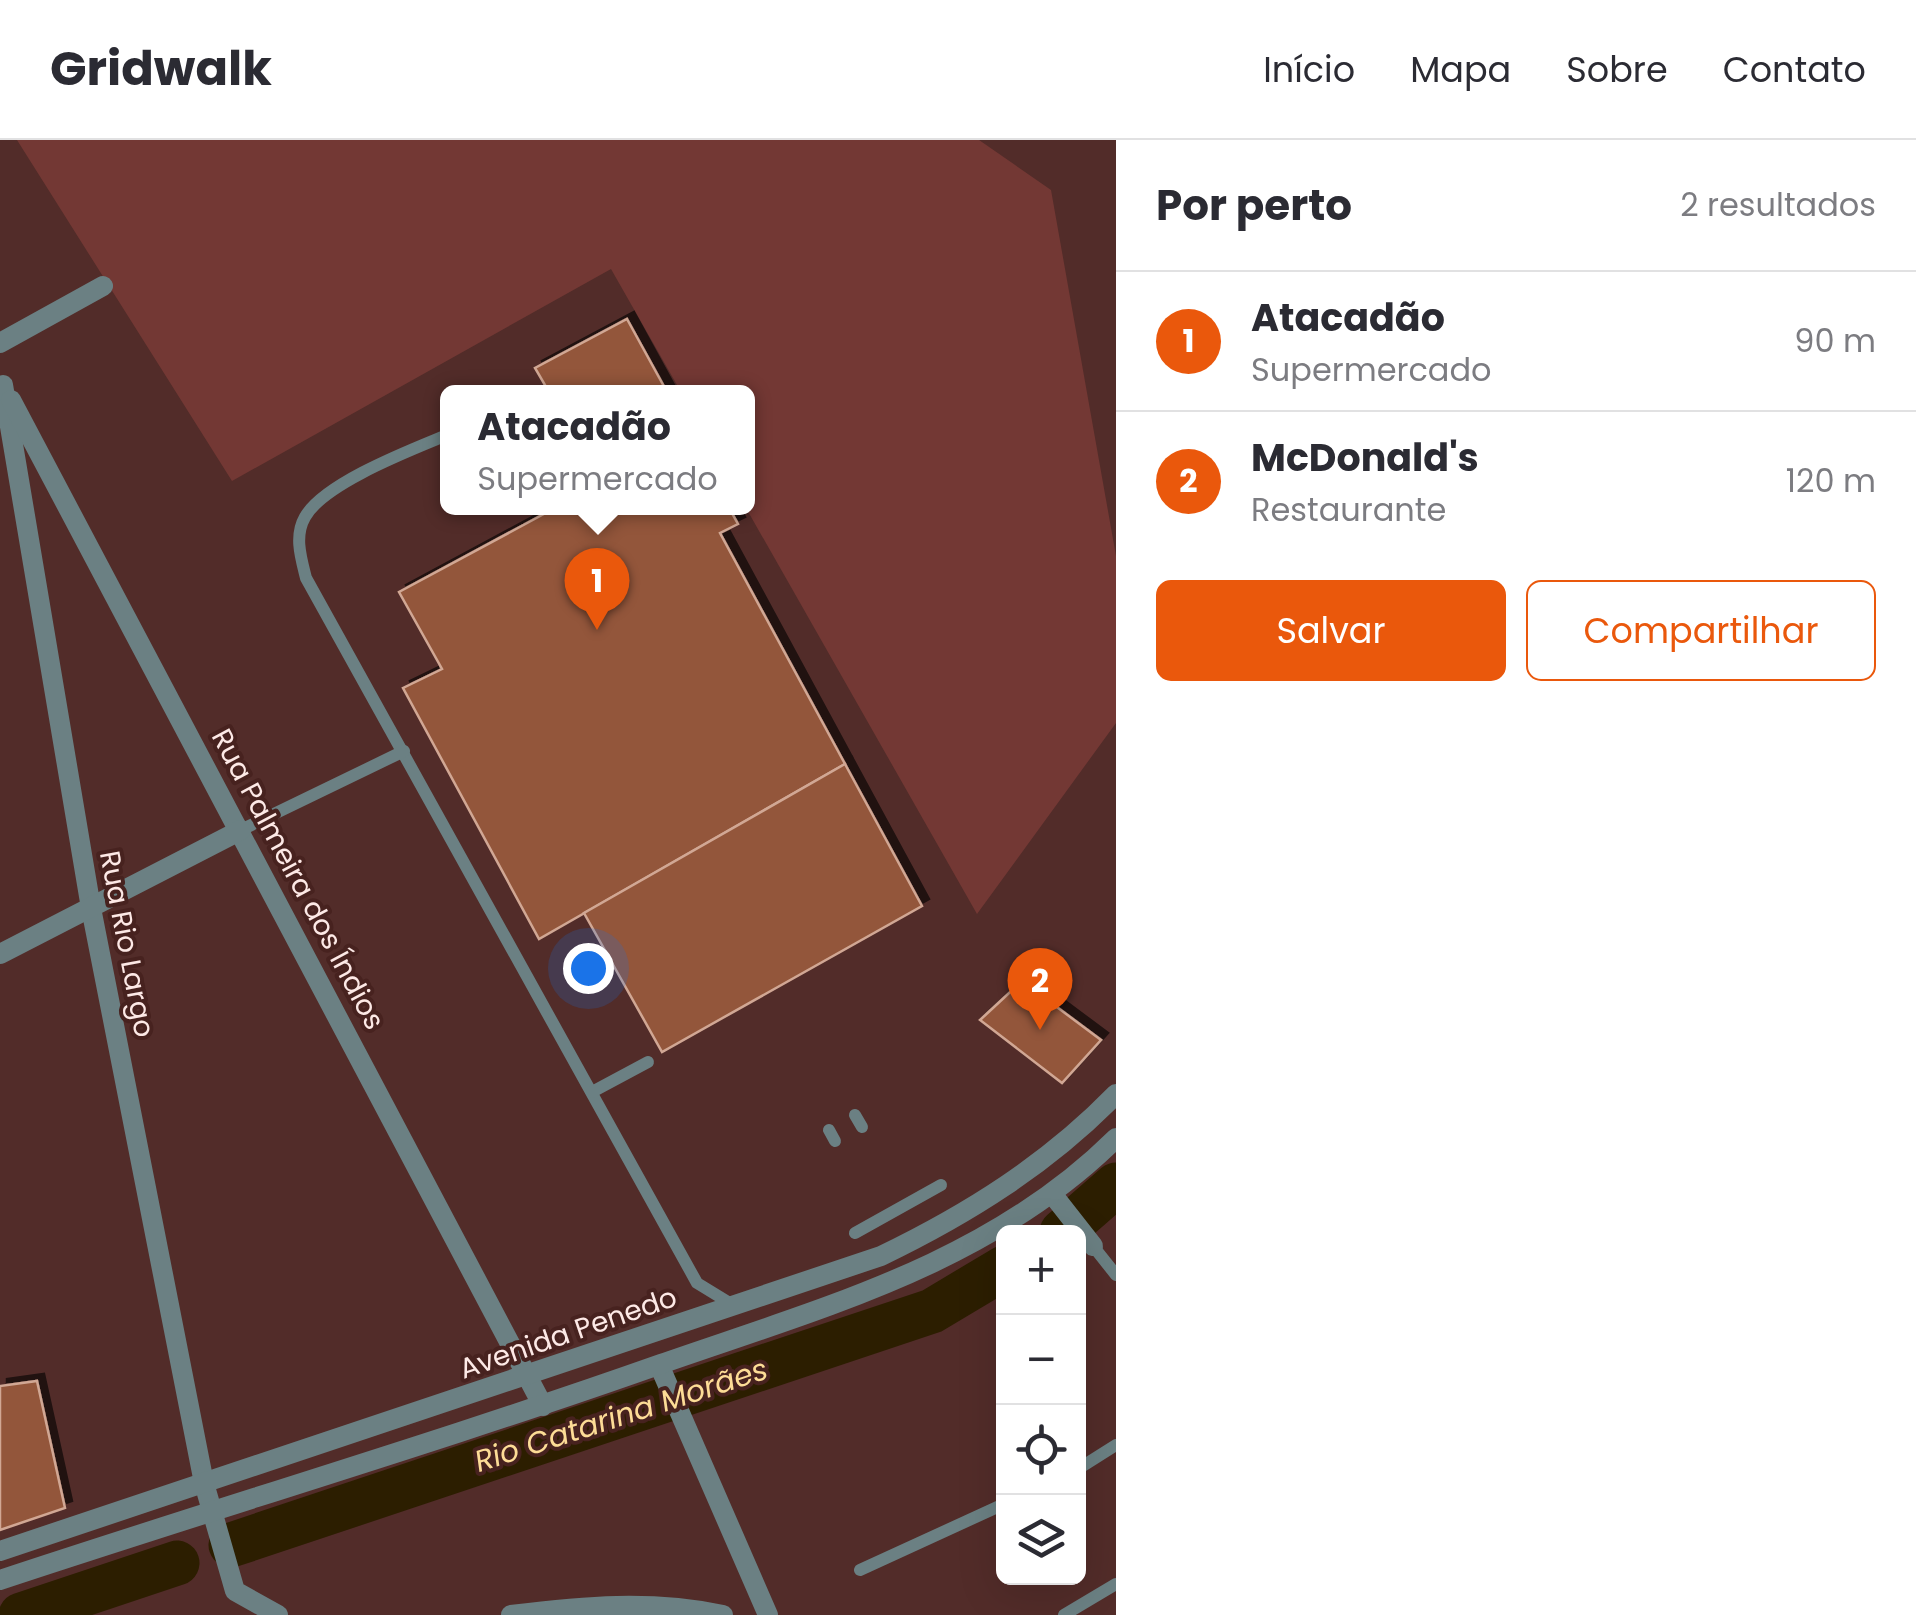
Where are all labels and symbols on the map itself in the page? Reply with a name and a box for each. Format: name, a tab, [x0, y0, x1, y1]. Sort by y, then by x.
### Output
pin: 1	[564, 548, 630, 630]
street label: Rua Palmeira dos Índios	[202, 722, 394, 1036]
street label: Rua Rio Largo	[90, 848, 164, 1040]
your location	[563, 943, 614, 994]
pin: 2	[1008, 948, 1072, 1030]
street label: Avenida Penedo	[454, 1277, 682, 1389]
water label: Rio Catarina Morães	[469, 1347, 773, 1483]

